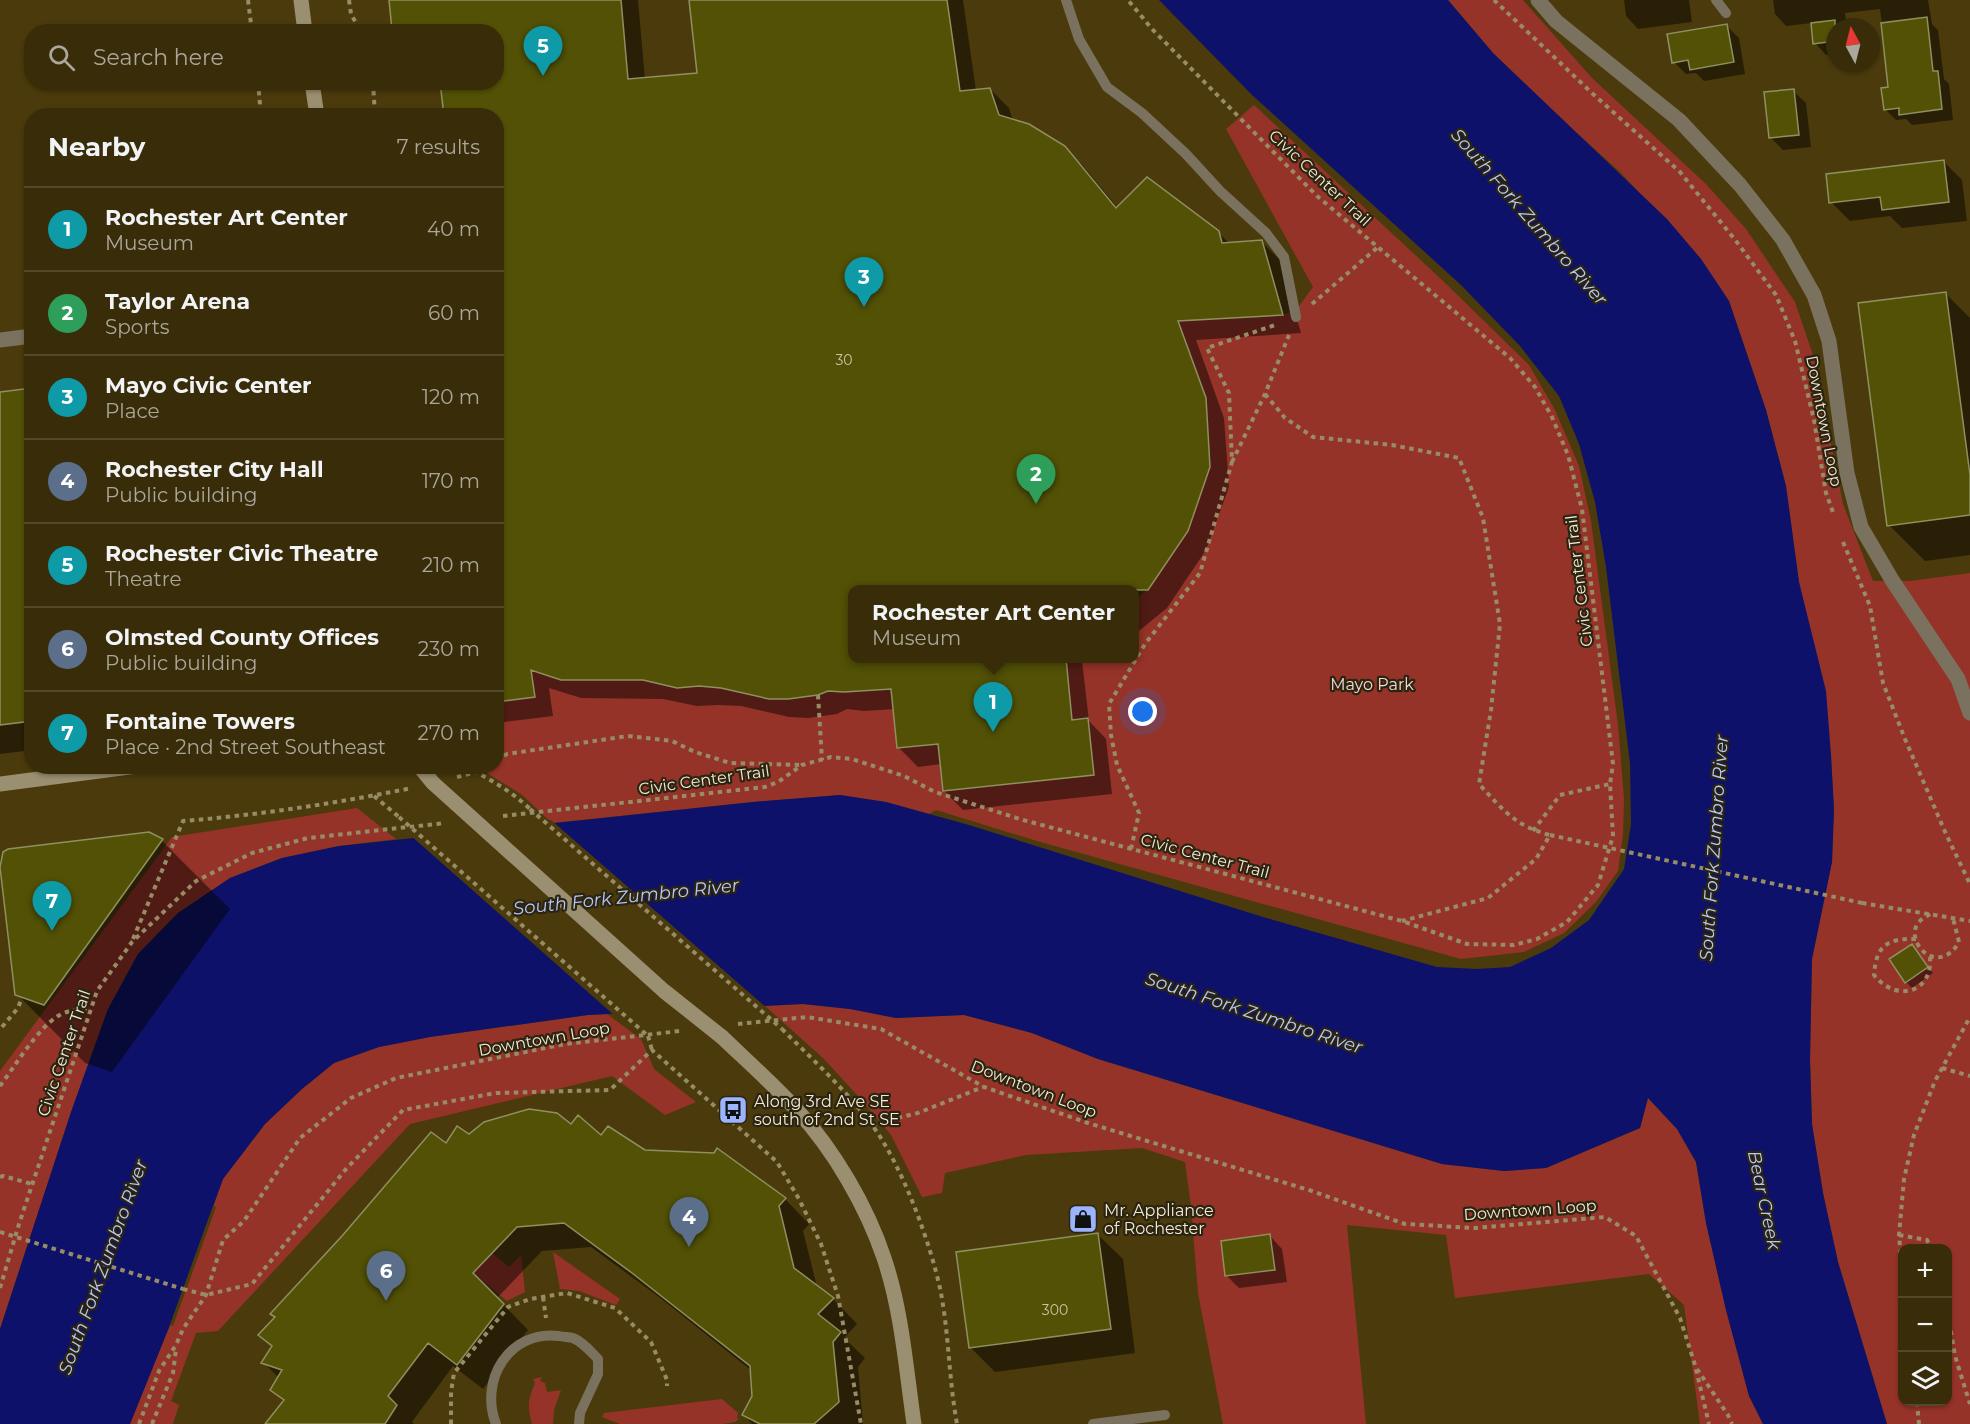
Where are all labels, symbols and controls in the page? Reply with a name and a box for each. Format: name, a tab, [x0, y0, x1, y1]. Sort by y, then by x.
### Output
north arrow	[1826, 18, 1880, 72]
search box	[24, 24, 504, 90]
pin: 5	[524, 26, 562, 76]
icon: search	[45, 41, 78, 74]
text: Search here	[93, 44, 224, 71]
water label: South Fork Zumbro River	[1446, 124, 1612, 310]
street label: Civic Center Trail	[1265, 126, 1375, 230]
text: Nearby	[48, 131, 145, 163]
text: 7 results	[397, 135, 480, 159]
text: Rochester Art Center	[105, 204, 348, 231]
text: 1	[64, 217, 71, 241]
text: 40 m	[427, 217, 480, 241]
text: Museum	[105, 231, 194, 255]
pin: 3	[844, 258, 884, 307]
text: Taylor Arena	[105, 288, 250, 315]
text: 2	[62, 301, 73, 325]
text: 60 m	[428, 301, 480, 325]
text: Sports	[105, 315, 170, 339]
house number: 30	[835, 351, 853, 369]
street label: Downtown Loop	[1802, 354, 1846, 488]
text: Mayo Civic Center	[105, 372, 312, 399]
text: 3	[62, 385, 73, 409]
text: 120 m	[422, 385, 480, 409]
text: Place	[105, 399, 160, 423]
pin: 2	[1016, 454, 1056, 504]
text: Rochester City Hall	[105, 456, 324, 483]
text: 4	[61, 469, 74, 493]
text: 170 m	[422, 469, 480, 493]
text: Public building	[105, 483, 258, 507]
street label: Civic Center Trail	[1561, 514, 1597, 648]
text: Rochester Civic Theatre	[105, 540, 378, 567]
text: 5	[62, 553, 73, 577]
text: 210 m	[422, 553, 480, 577]
text: Theatre	[105, 567, 182, 591]
popup	[848, 585, 1139, 663]
text: Rochester Art Center	[872, 599, 1115, 626]
text: Olmsted County Offices	[105, 624, 379, 651]
text: Museum	[872, 626, 961, 650]
text: 6	[61, 637, 74, 661]
text: 230 m	[418, 637, 480, 661]
text: Public building	[105, 651, 258, 675]
park label: Mayo Park	[1330, 675, 1414, 694]
pin: 1	[974, 682, 1012, 732]
your location	[1128, 697, 1157, 726]
text: Fontaine Towers	[105, 708, 295, 735]
text: 7	[61, 721, 74, 745]
text: 270 m	[418, 721, 480, 745]
water label: South Fork Zumbro River	[1695, 733, 1733, 962]
text: Place · 2nd Street Southeast	[105, 735, 386, 759]
street label: Civic Center Trail	[637, 761, 771, 799]
street label: Civic Center Trail	[1139, 830, 1271, 882]
water label: South Fork Zumbro River	[512, 874, 741, 920]
pin: 7	[32, 882, 72, 931]
water label: South Fork Zumbro River	[1143, 967, 1366, 1059]
street label: Civic Center Trail	[33, 987, 95, 1119]
street label: Downtown Loop	[477, 1018, 611, 1060]
street label: Downtown Loop	[968, 1056, 1100, 1122]
place label: Along 3rd Ave SE south of 2nd St SE	[754, 1092, 900, 1129]
bus stop icon: Along 3rd Ave SE south of 2nd St SE	[717, 1094, 749, 1126]
water label: Bear Creek	[1743, 1148, 1786, 1253]
water label: South Fork Zumbro River	[54, 1156, 152, 1377]
street label: Downtown Loop	[1463, 1196, 1597, 1224]
pin: 4	[670, 1198, 708, 1247]
place label: Mr. Appliance of Rochester	[1104, 1201, 1214, 1238]
shop icon: Mr. Appliance of Rochester	[1067, 1203, 1099, 1235]
map controls	[1898, 1244, 1952, 1406]
button: +	[1898, 1244, 1952, 1298]
pin: 6	[366, 1252, 406, 1301]
button: −	[1898, 1298, 1952, 1352]
house number: 300	[1042, 1301, 1068, 1319]
button: layers	[1898, 1352, 1952, 1406]

